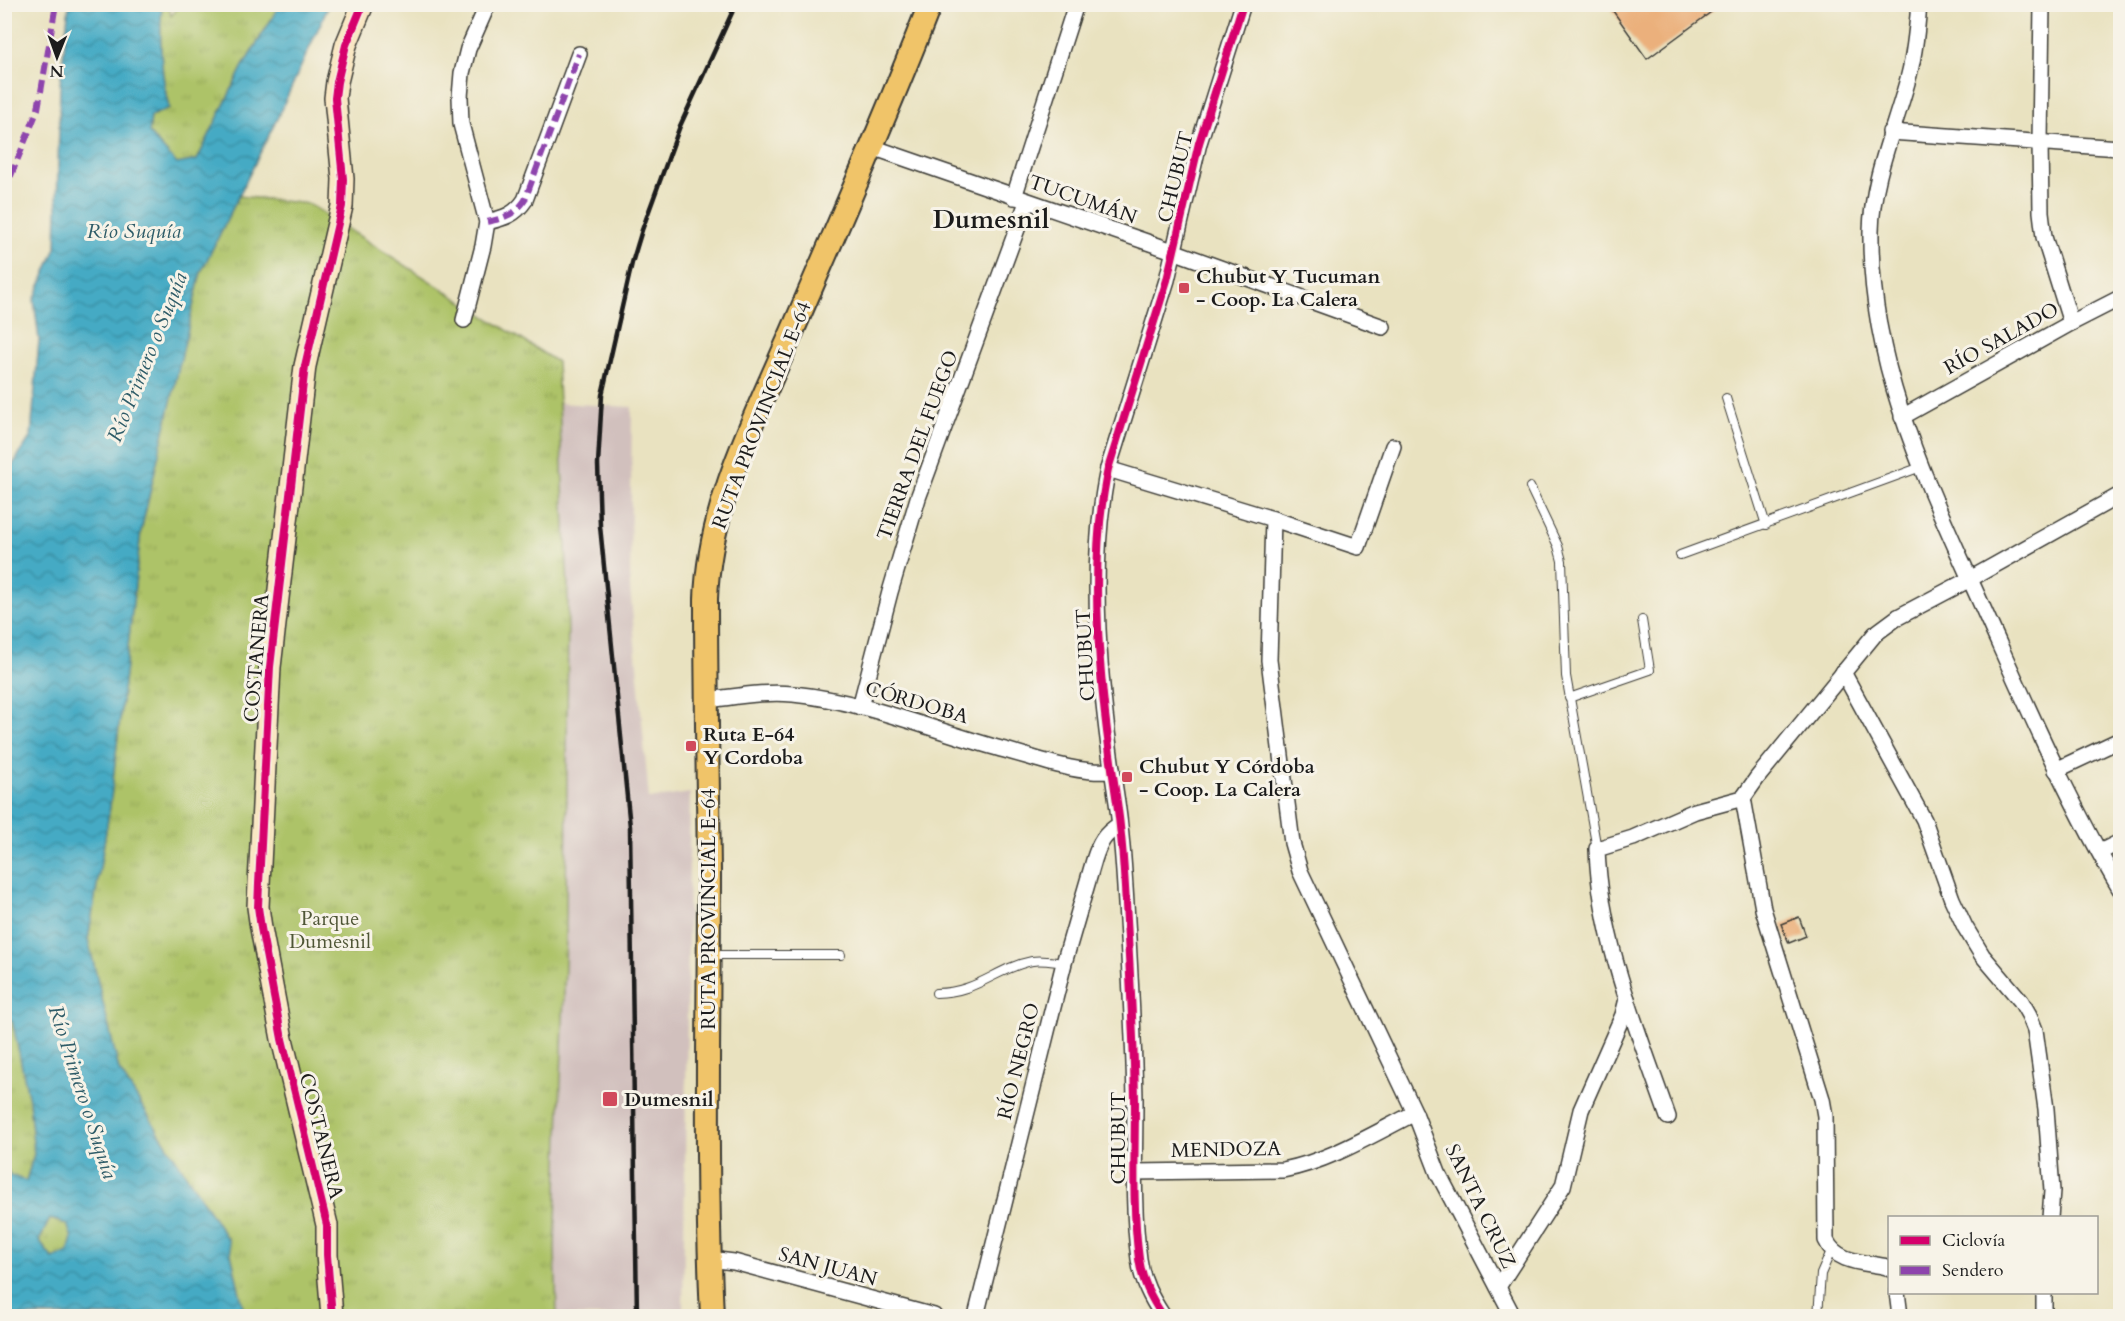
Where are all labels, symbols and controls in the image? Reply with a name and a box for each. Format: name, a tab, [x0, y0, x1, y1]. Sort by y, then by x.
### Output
north arrow	[27, 27, 87, 87]
text: N	[50, 60, 64, 82]
street label: CHUBUT	[1151, 128, 1200, 225]
street label: TUCUMÁN	[1025, 168, 1141, 231]
district label: Dumesnil	[933, 202, 1050, 237]
water label: Río Suquía	[87, 217, 181, 246]
place label: Chubut Y Tucuman - Coop. La Calera	[1196, 263, 1381, 313]
water label: Río Primero o Suquía	[100, 268, 195, 446]
marker: Chubut Y Tucuman - Coop. La Calera	[1177, 281, 1191, 295]
street label: RÍO SALADO	[1939, 296, 2064, 381]
street label: RUTA PROVINCIAL E-64	[706, 298, 817, 533]
street label: TIERRA DEL FUEGO	[871, 346, 964, 544]
street label: COSTANERA	[237, 592, 276, 723]
street label: CHUBUT	[1070, 608, 1101, 702]
street label: CÓRDOBA	[862, 675, 972, 730]
place label: Ruta E-64 Y Cordoba	[703, 721, 803, 771]
marker: Ruta E-64 Y Cordoba	[684, 739, 698, 753]
place label: Chubut Y Córdoba - Coop. La Calera	[1139, 753, 1315, 803]
marker: Chubut Y Córdoba - Coop. La Calera	[1120, 770, 1134, 784]
street label: RUTA PROVINCIAL E-64	[695, 788, 722, 1030]
park label: Parque Dumesnil	[289, 905, 371, 955]
street label: RÍO NEGRO	[991, 1000, 1046, 1122]
water label: Río Primero o Suquía	[41, 1002, 124, 1183]
street label: COSTANERA	[293, 1070, 350, 1203]
place label: Dumesnil	[624, 1086, 714, 1113]
marker: Dumesnil	[601, 1090, 619, 1108]
street label: CHUBUT	[1105, 1091, 1132, 1184]
street label: MENDOZA	[1171, 1135, 1282, 1164]
street label: SANTA CRUZ	[1439, 1139, 1522, 1273]
legend	[1888, 1216, 2098, 1294]
text: Ciclovía	[1942, 1228, 2006, 1253]
street label: SAN JUAN	[776, 1240, 880, 1293]
text: Sendero	[1942, 1258, 2004, 1283]

